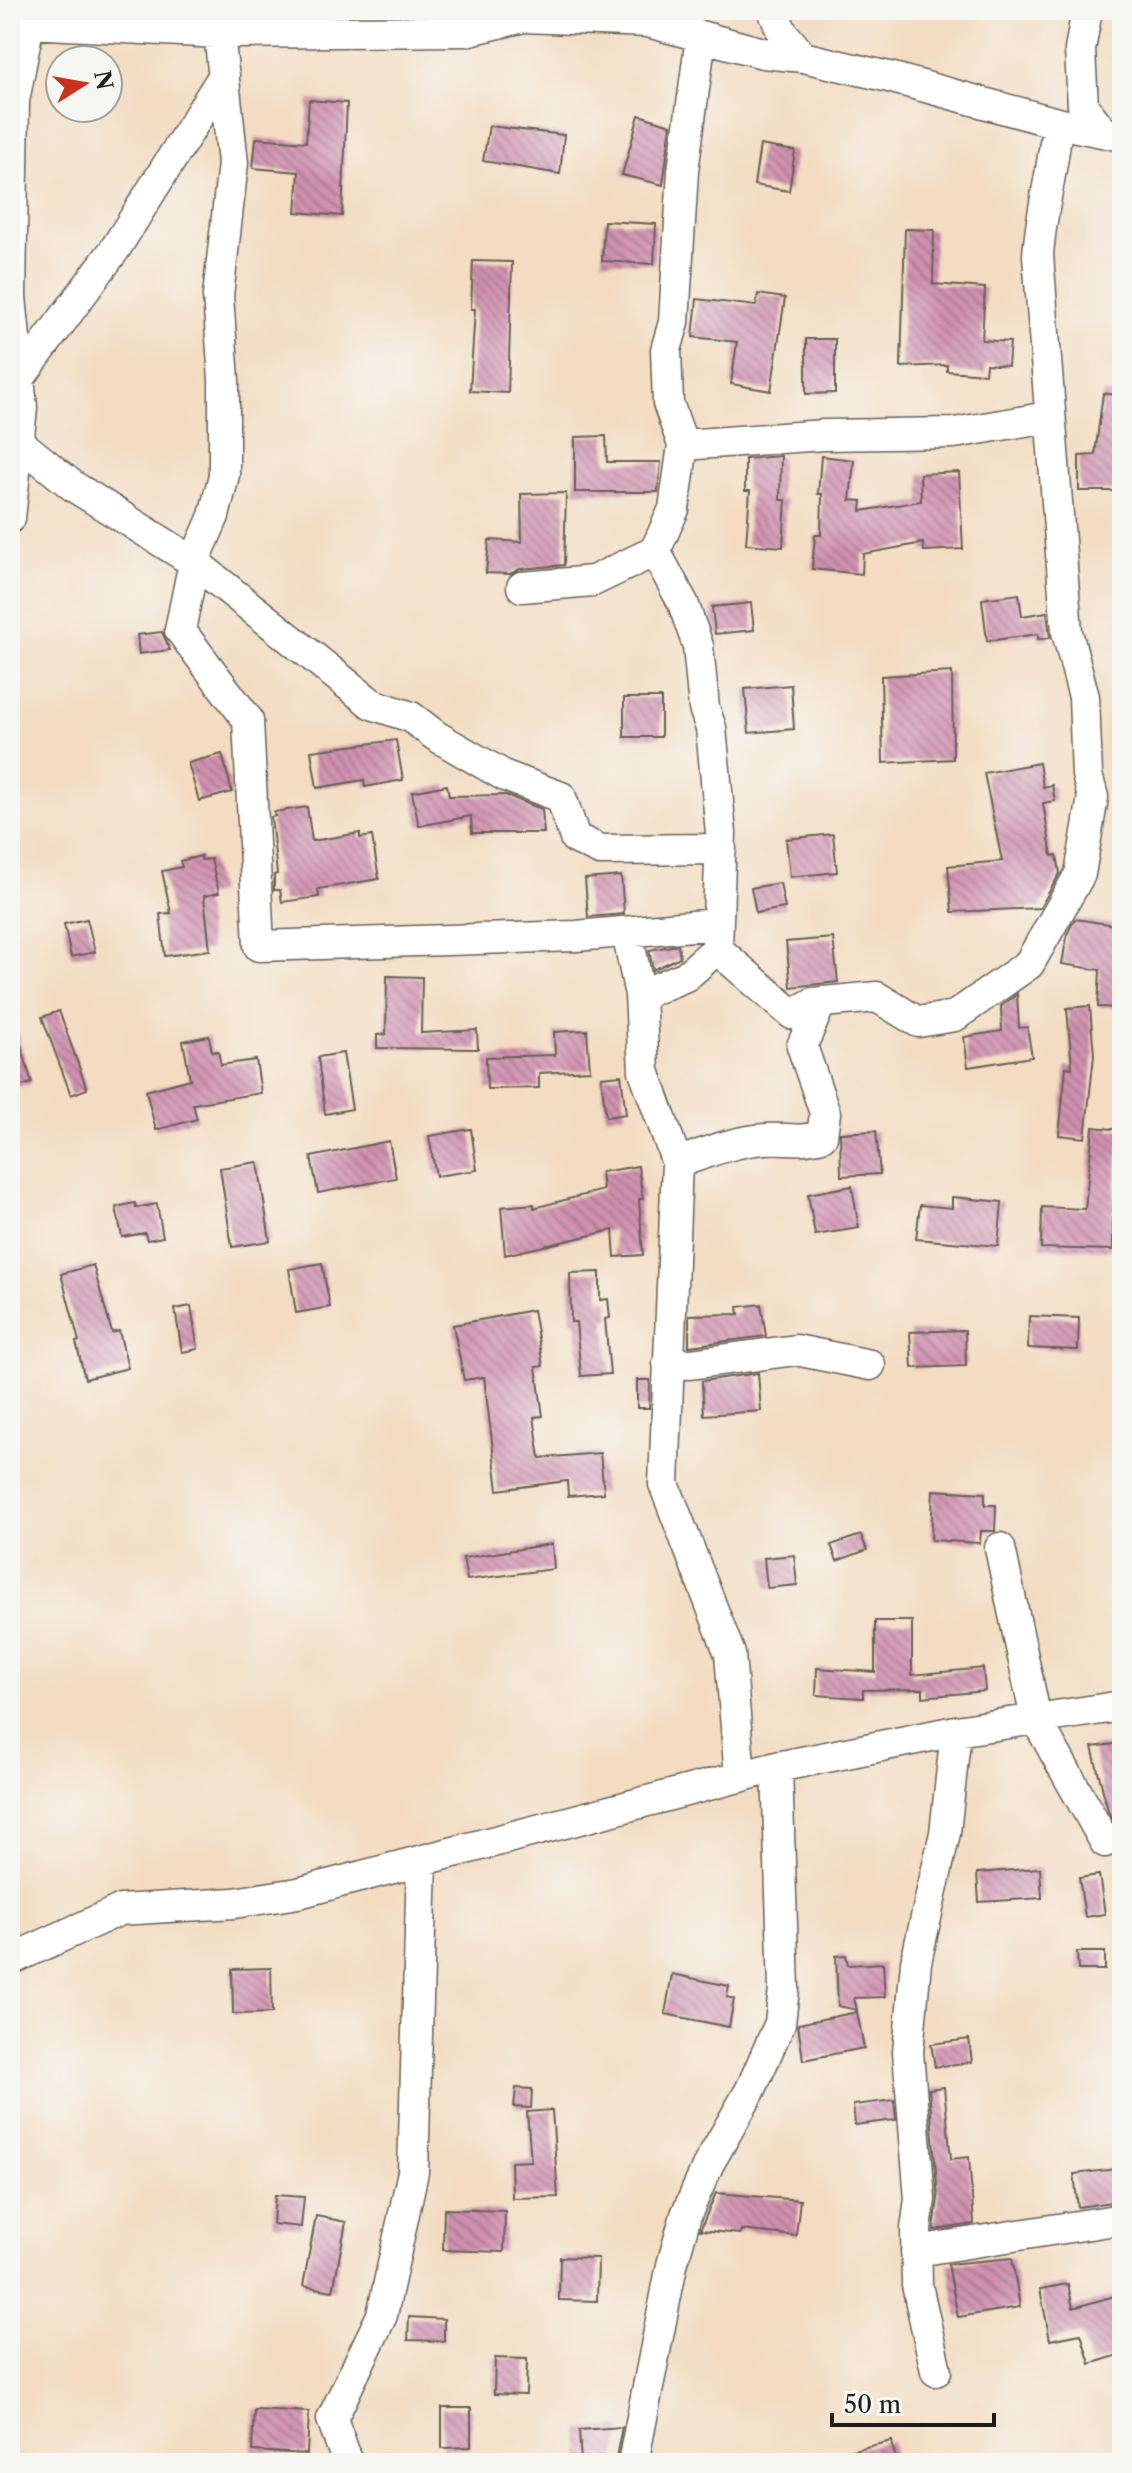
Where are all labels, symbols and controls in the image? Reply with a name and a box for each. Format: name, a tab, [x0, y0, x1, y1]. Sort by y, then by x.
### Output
north arrow	[44, 44, 124, 124]
text: N	[88, 68, 118, 92]
scale bar	[832, 2377, 994, 2427]
text: 50 m	[844, 2390, 901, 2419]

